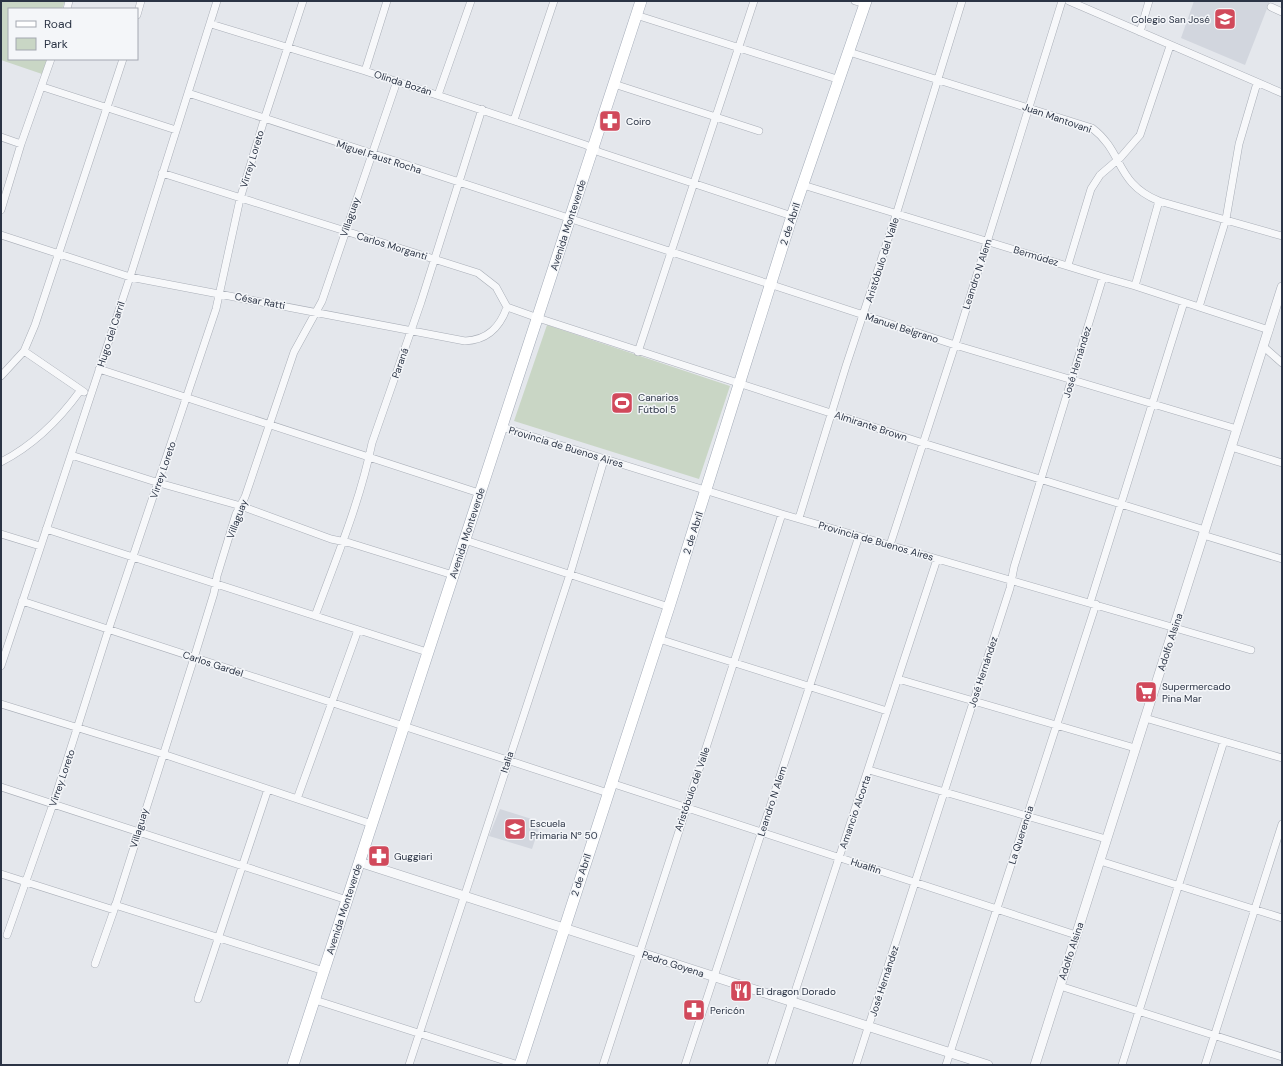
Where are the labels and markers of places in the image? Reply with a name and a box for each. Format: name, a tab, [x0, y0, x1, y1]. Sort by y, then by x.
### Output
school or university icon: Colegio San José	[1212, 6, 1238, 32]
place label: Colegio San José	[1131, 13, 1210, 26]
pharmacy icon: Coiro	[597, 108, 623, 134]
place label: Coiro	[626, 115, 651, 128]
sports icon: Canarios Fútbol 5	[609, 390, 635, 416]
place label: Canarios Fútbol 5	[638, 391, 679, 416]
supermarket icon: Supermercado Pina Mar	[1133, 679, 1159, 705]
place label: Supermercado Pina Mar	[1162, 680, 1231, 705]
school or university icon: Escuela Primaria Nº 50	[502, 816, 528, 842]
place label: Escuela Primaria Nº 50	[530, 817, 598, 842]
pharmacy icon: Guggiari	[366, 843, 392, 869]
place label: Guggiari	[394, 850, 432, 863]
restaurant icon: El dragon Dorado	[728, 978, 754, 1004]
place label: El dragon Dorado	[756, 985, 836, 998]
pharmacy icon: Pericón	[681, 997, 707, 1023]
place label: Pericón	[710, 1004, 745, 1017]

